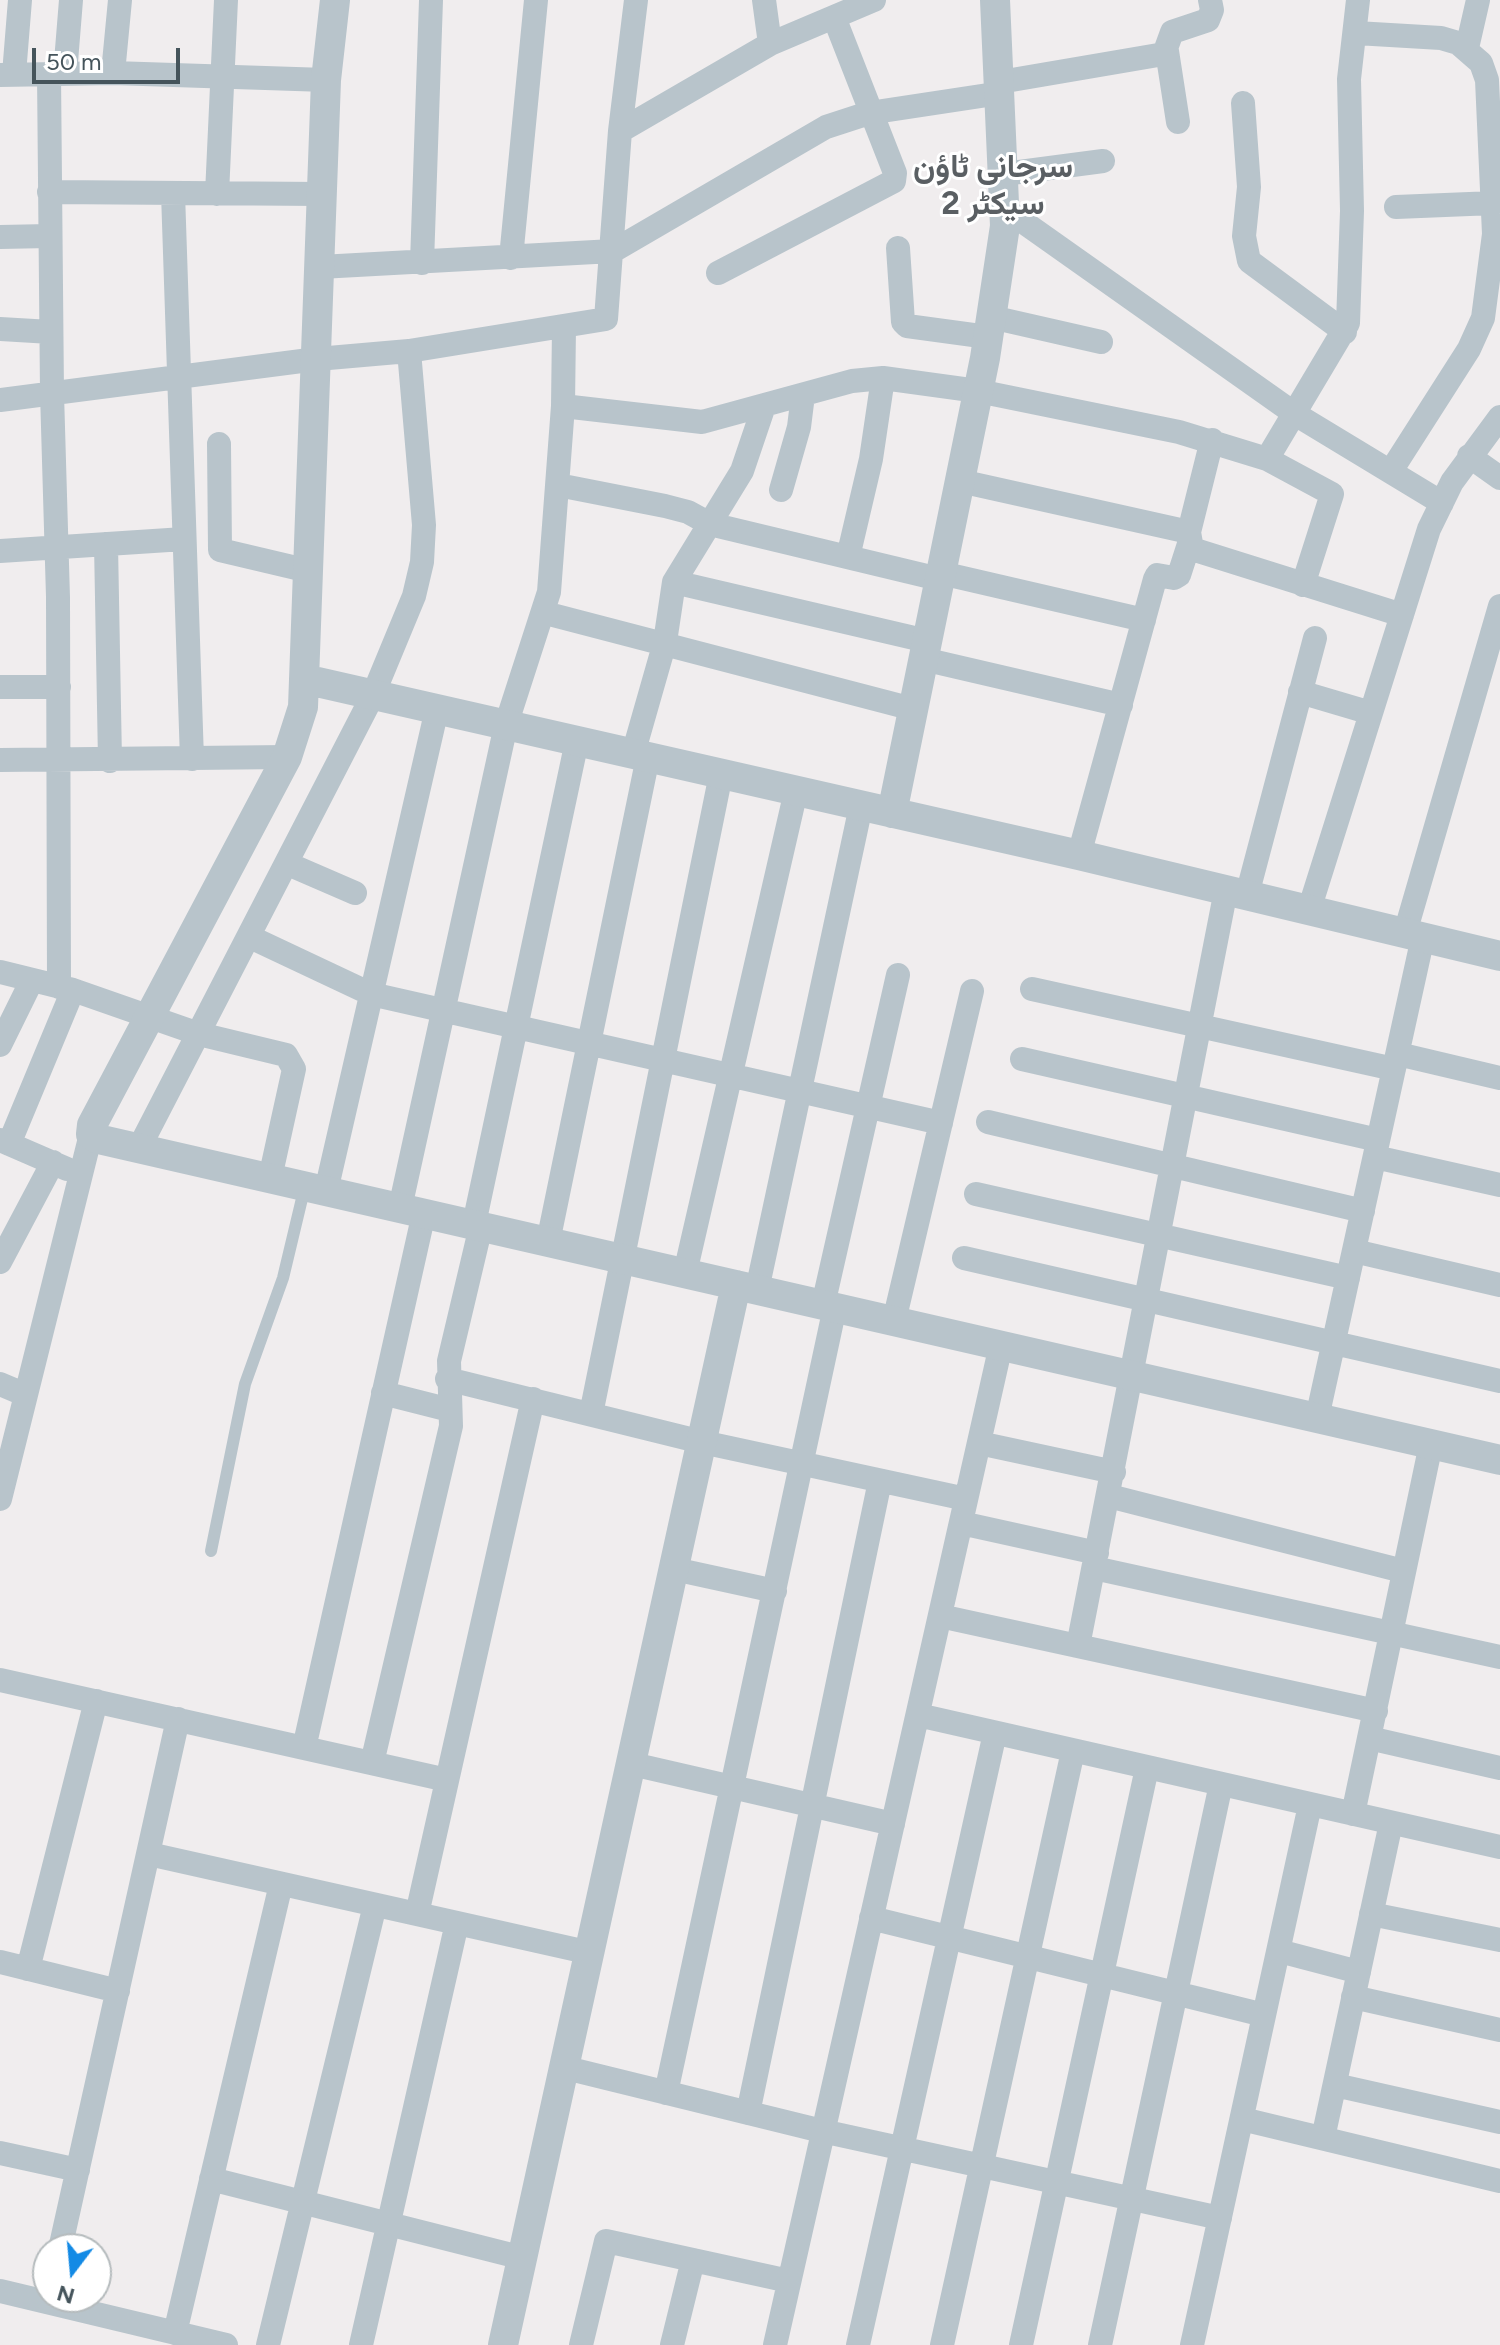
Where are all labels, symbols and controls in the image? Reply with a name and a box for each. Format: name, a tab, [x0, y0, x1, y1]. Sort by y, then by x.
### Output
scale bar	[36, 32, 184, 82]
text: 50 m	[46, 47, 102, 76]
district label: سرجانی ٹاؤن سیکٹر 2	[913, 149, 1073, 224]
north arrow	[32, 2233, 112, 2313]
text: N	[54, 2279, 78, 2310]

